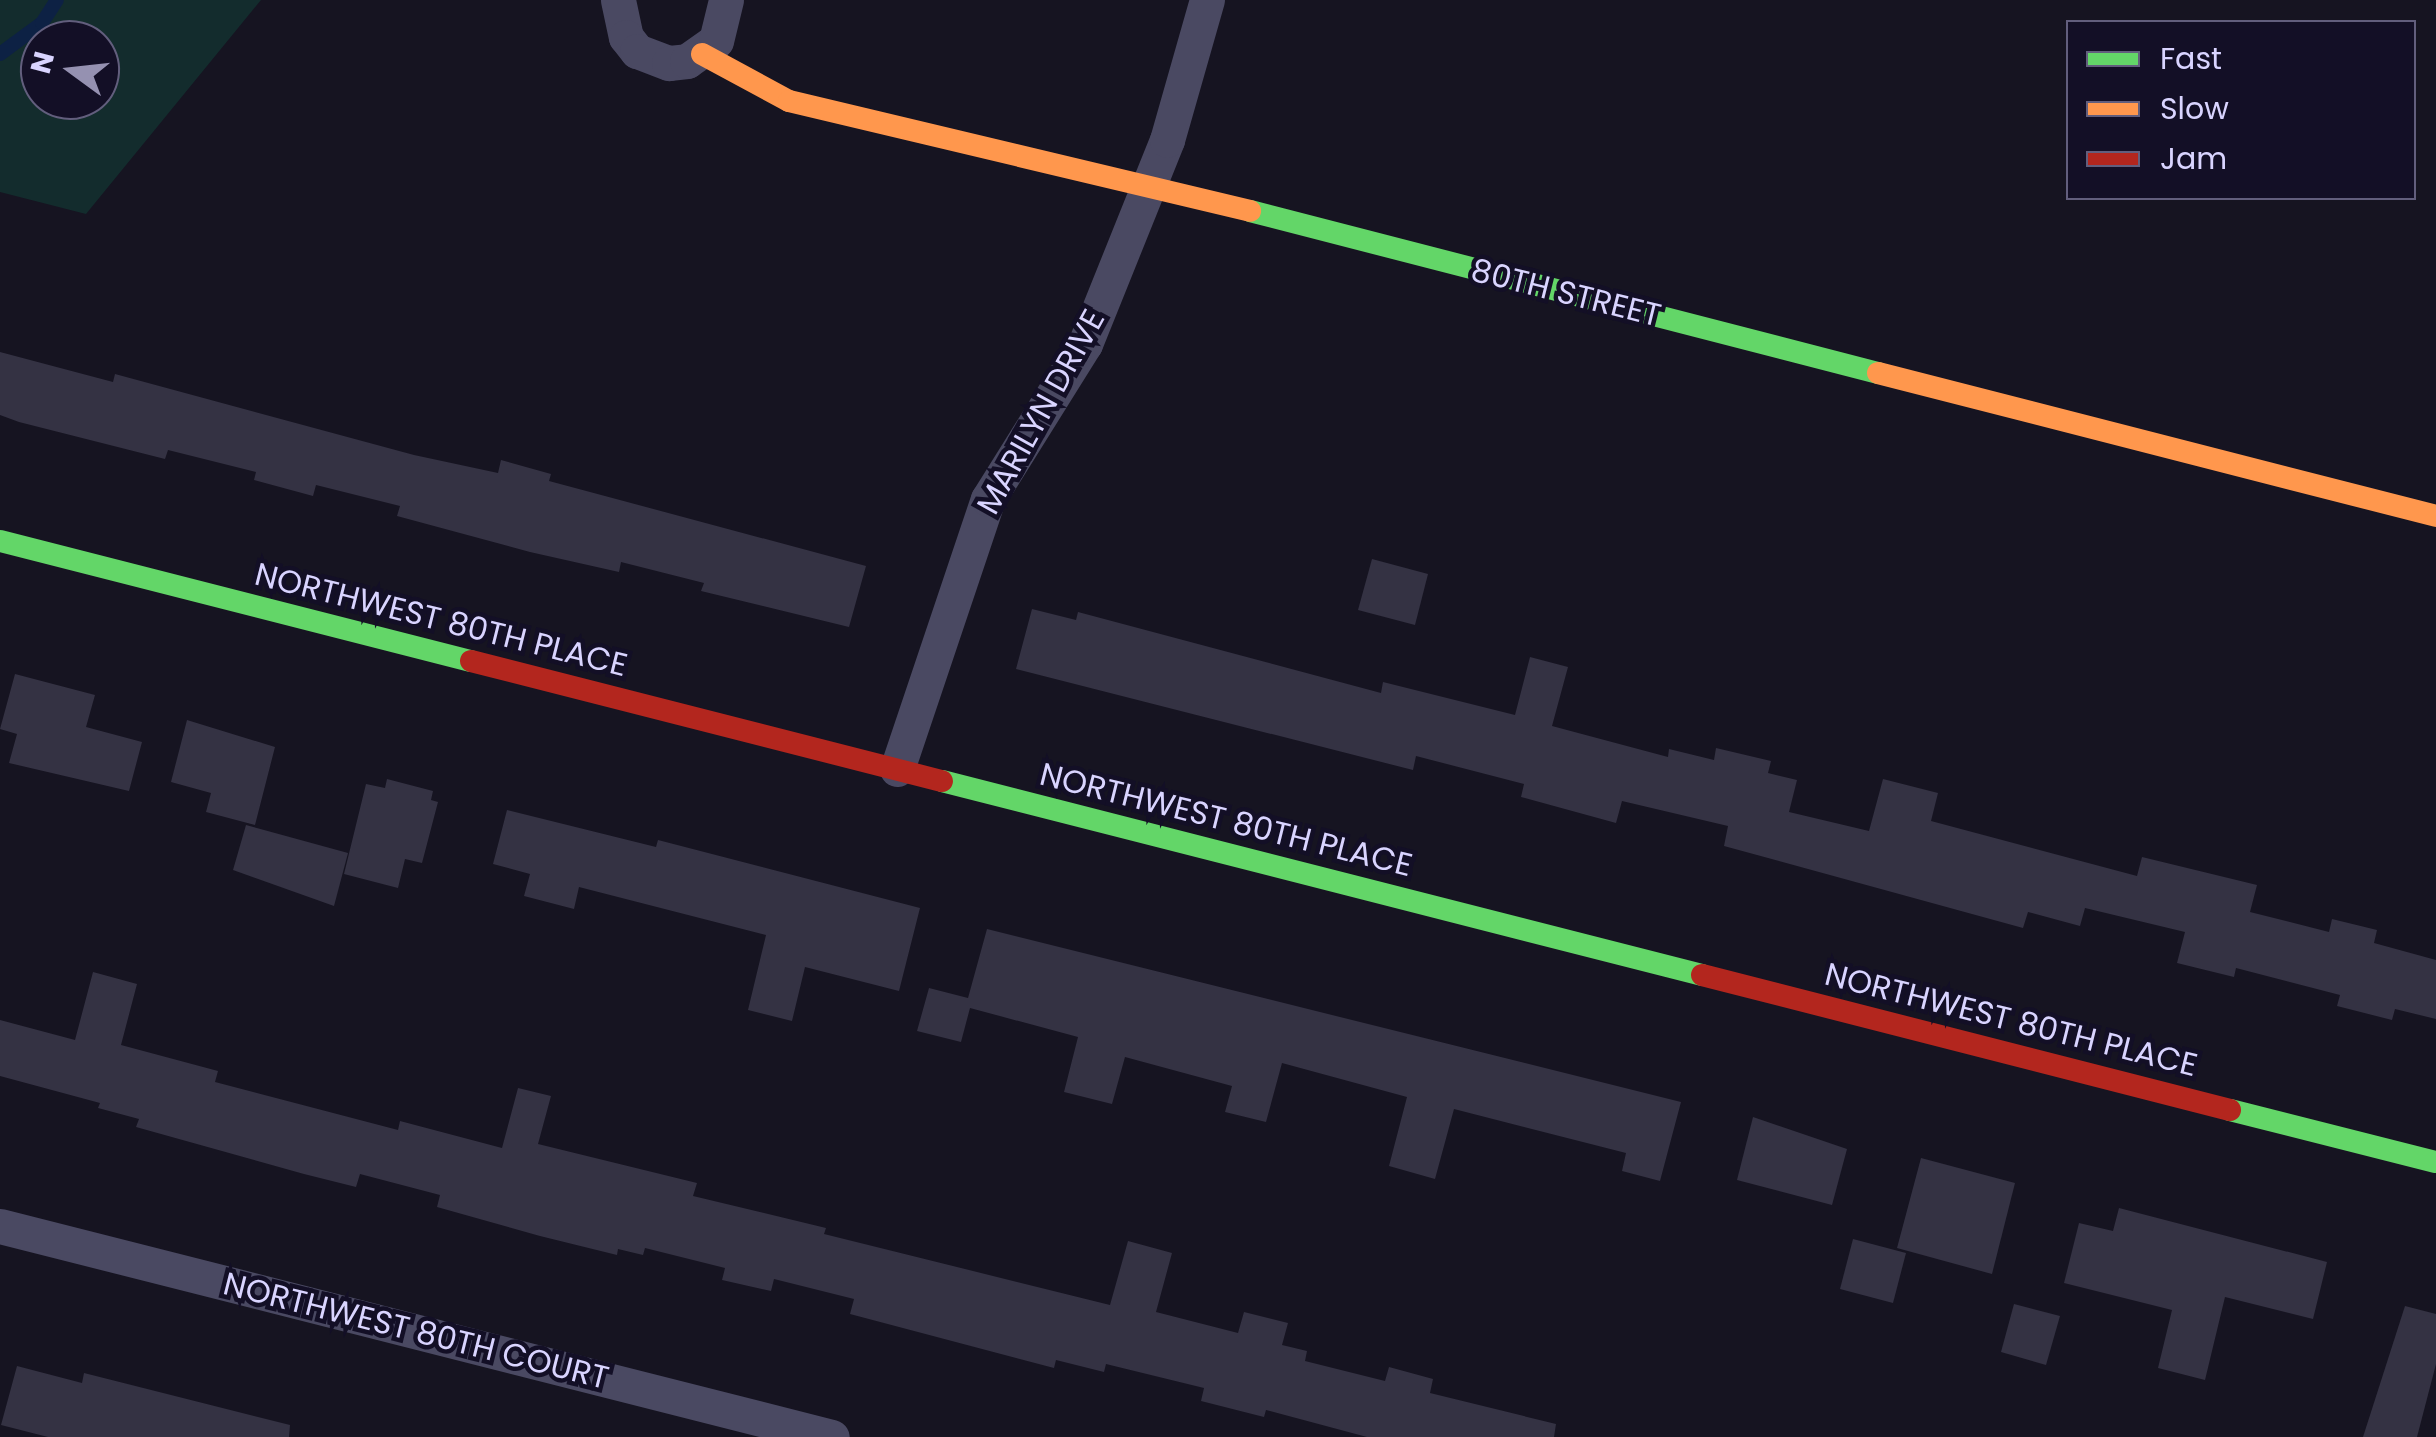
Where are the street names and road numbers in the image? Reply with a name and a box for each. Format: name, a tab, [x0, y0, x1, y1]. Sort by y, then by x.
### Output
street label: 80TH STREET	[1467, 251, 1665, 335]
street label: MARILYN DRIVE	[969, 303, 1113, 521]
street label: NORTHWEST 80TH PLACE	[251, 555, 631, 685]
street label: NORTHWEST 80TH PLACE	[1036, 755, 1416, 885]
street label: NORTHWEST 80TH PLACE	[1821, 955, 2201, 1085]
street label: NORTHWEST 80TH COURT	[220, 1265, 612, 1397]

